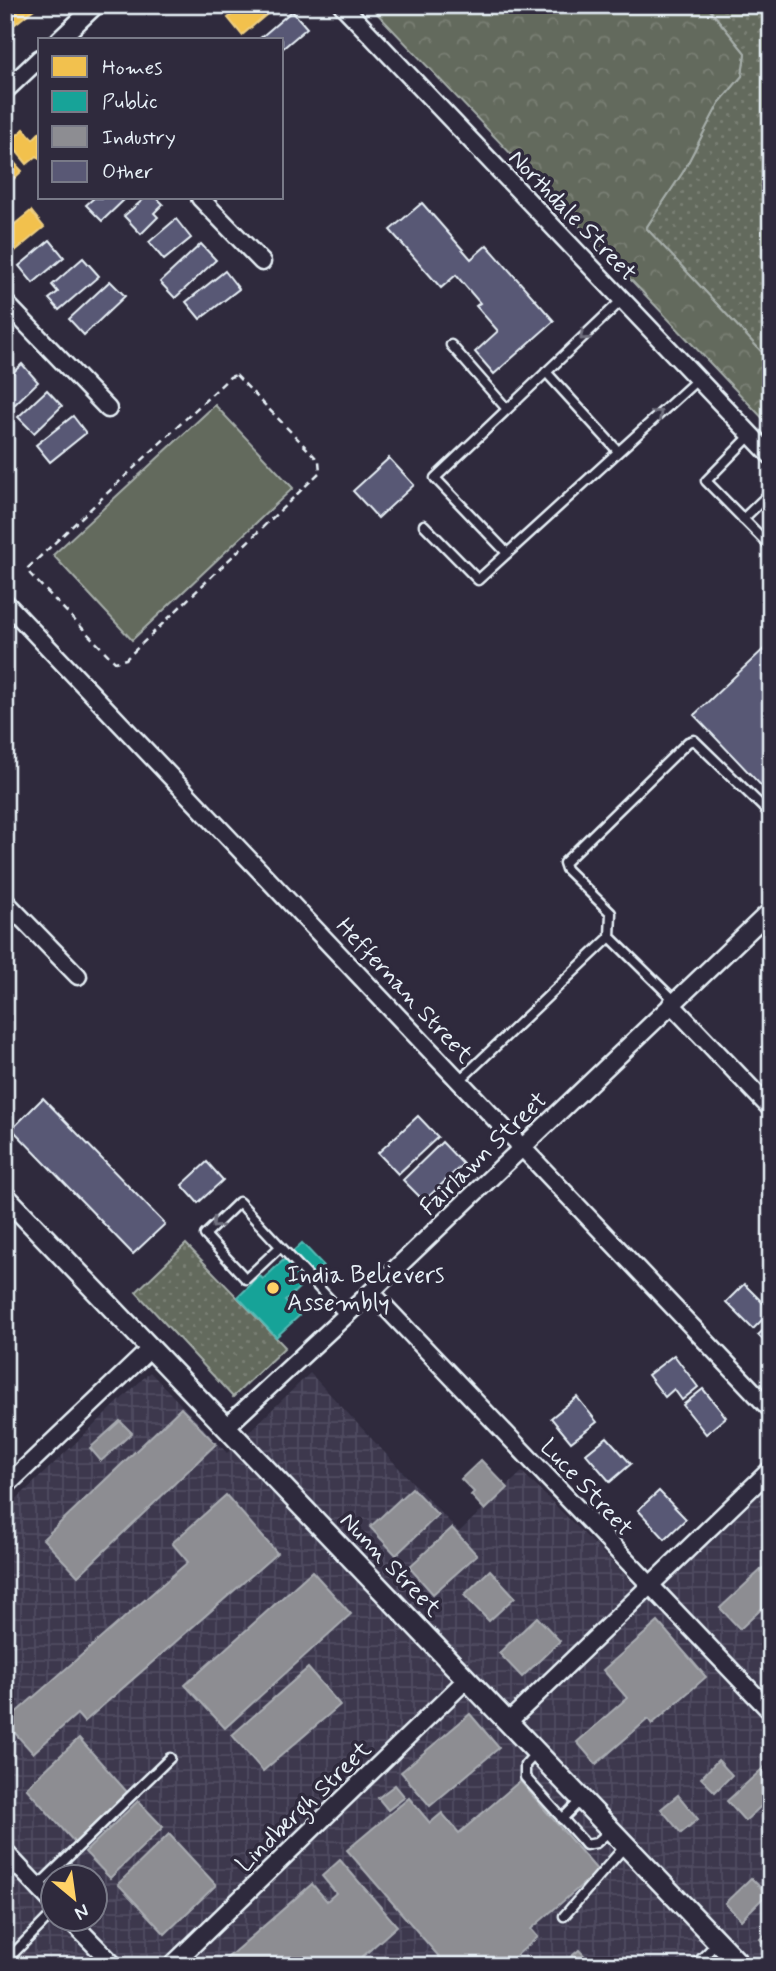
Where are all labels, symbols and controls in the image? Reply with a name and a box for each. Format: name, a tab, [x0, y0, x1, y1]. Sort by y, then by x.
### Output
legend	[38, 38, 284, 200]
text: Homes	[102, 54, 162, 82]
text: Public	[102, 88, 158, 116]
text: Industry	[102, 124, 176, 152]
street label: Northdale Street	[501, 143, 643, 289]
text: Other	[102, 158, 153, 186]
one-way arrow	[579, 327, 592, 340]
one-way arrow	[649, 410, 662, 423]
street label: Heffernan Street	[328, 912, 479, 1070]
street label: Fairlawn Street	[414, 1085, 554, 1223]
one-way arrow	[212, 1216, 225, 1229]
place label: India Believers Assembly	[287, 1260, 444, 1319]
marker: India Believers Assembly	[265, 1280, 281, 1296]
street label: Luce Street	[533, 1432, 639, 1544]
street label: Nunn Street	[332, 1506, 448, 1624]
street label: Lindbergh Street	[230, 1735, 380, 1882]
north arrow	[38, 1862, 108, 1932]
text: N	[70, 1898, 93, 1926]

